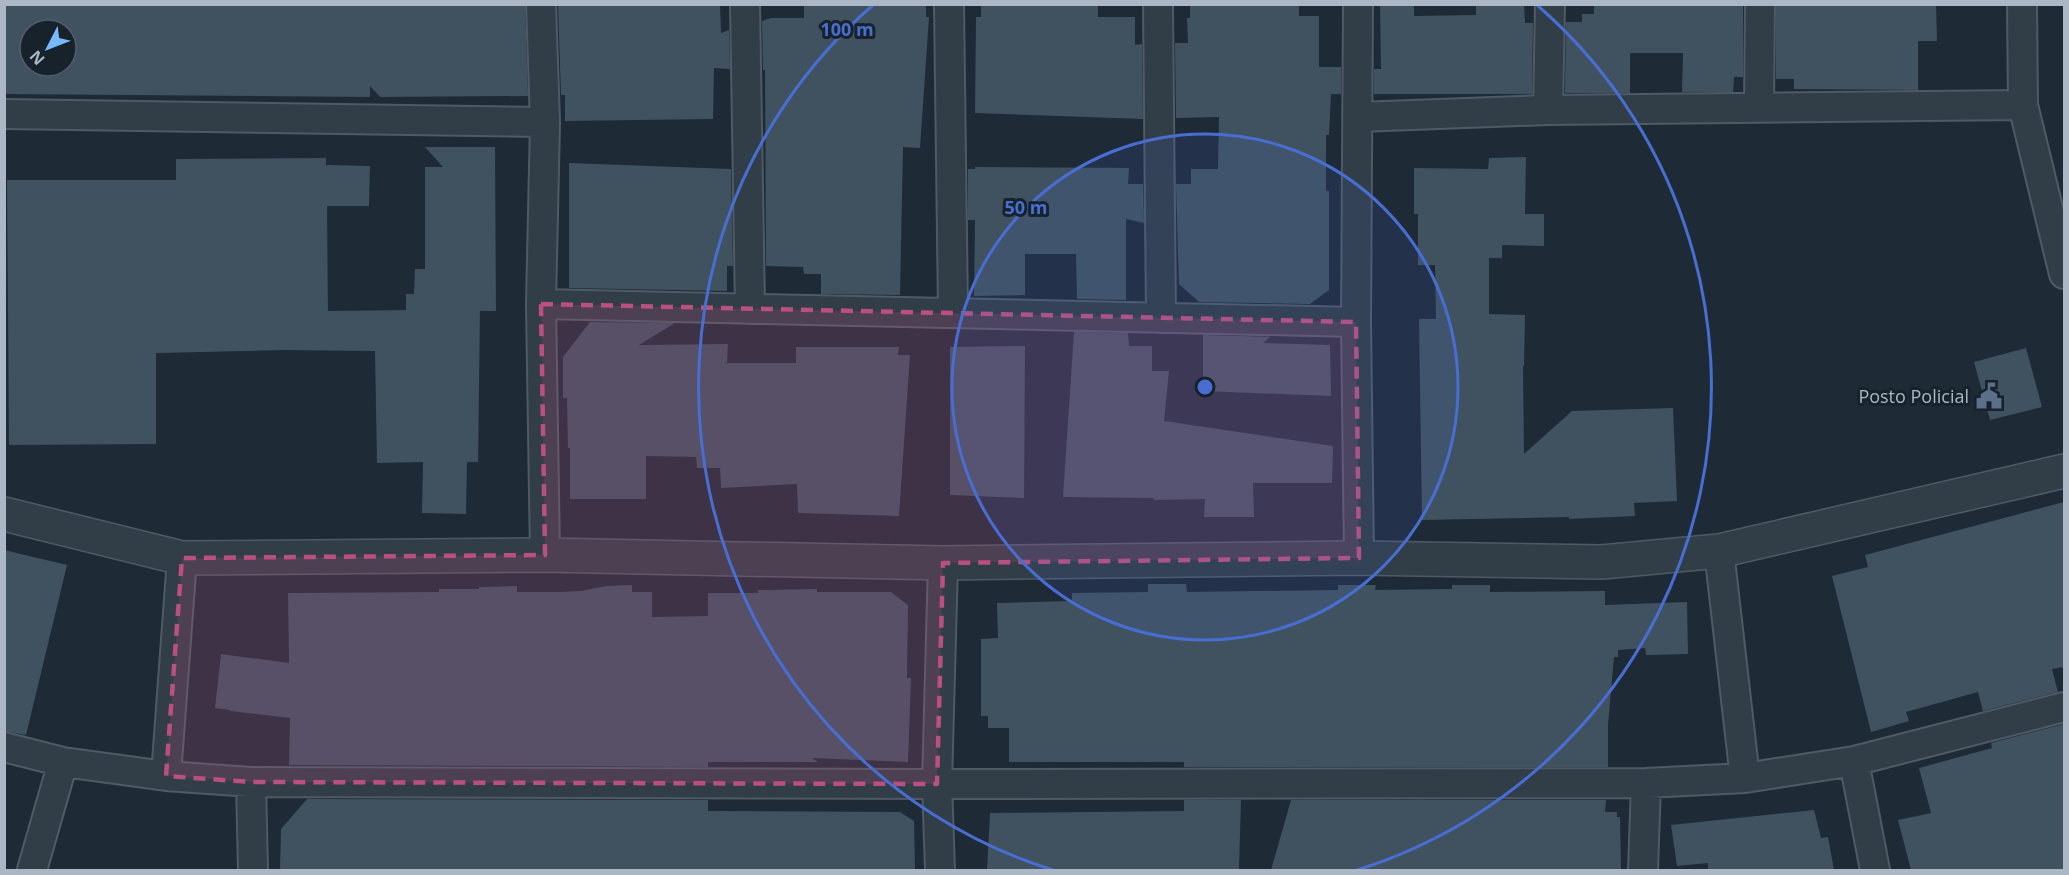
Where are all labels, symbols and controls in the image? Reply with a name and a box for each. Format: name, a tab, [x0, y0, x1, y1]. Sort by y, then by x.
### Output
text: 100 m	[820, 17, 874, 41]
north arrow	[18, 18, 78, 78]
text: N	[24, 46, 49, 70]
text: 50 m	[1005, 195, 1047, 219]
centre of rings	[1195, 377, 1215, 397]
public building icon: Posto Policial	[1974, 381, 2004, 411]
place label: Posto Policial	[1858, 384, 1969, 408]

